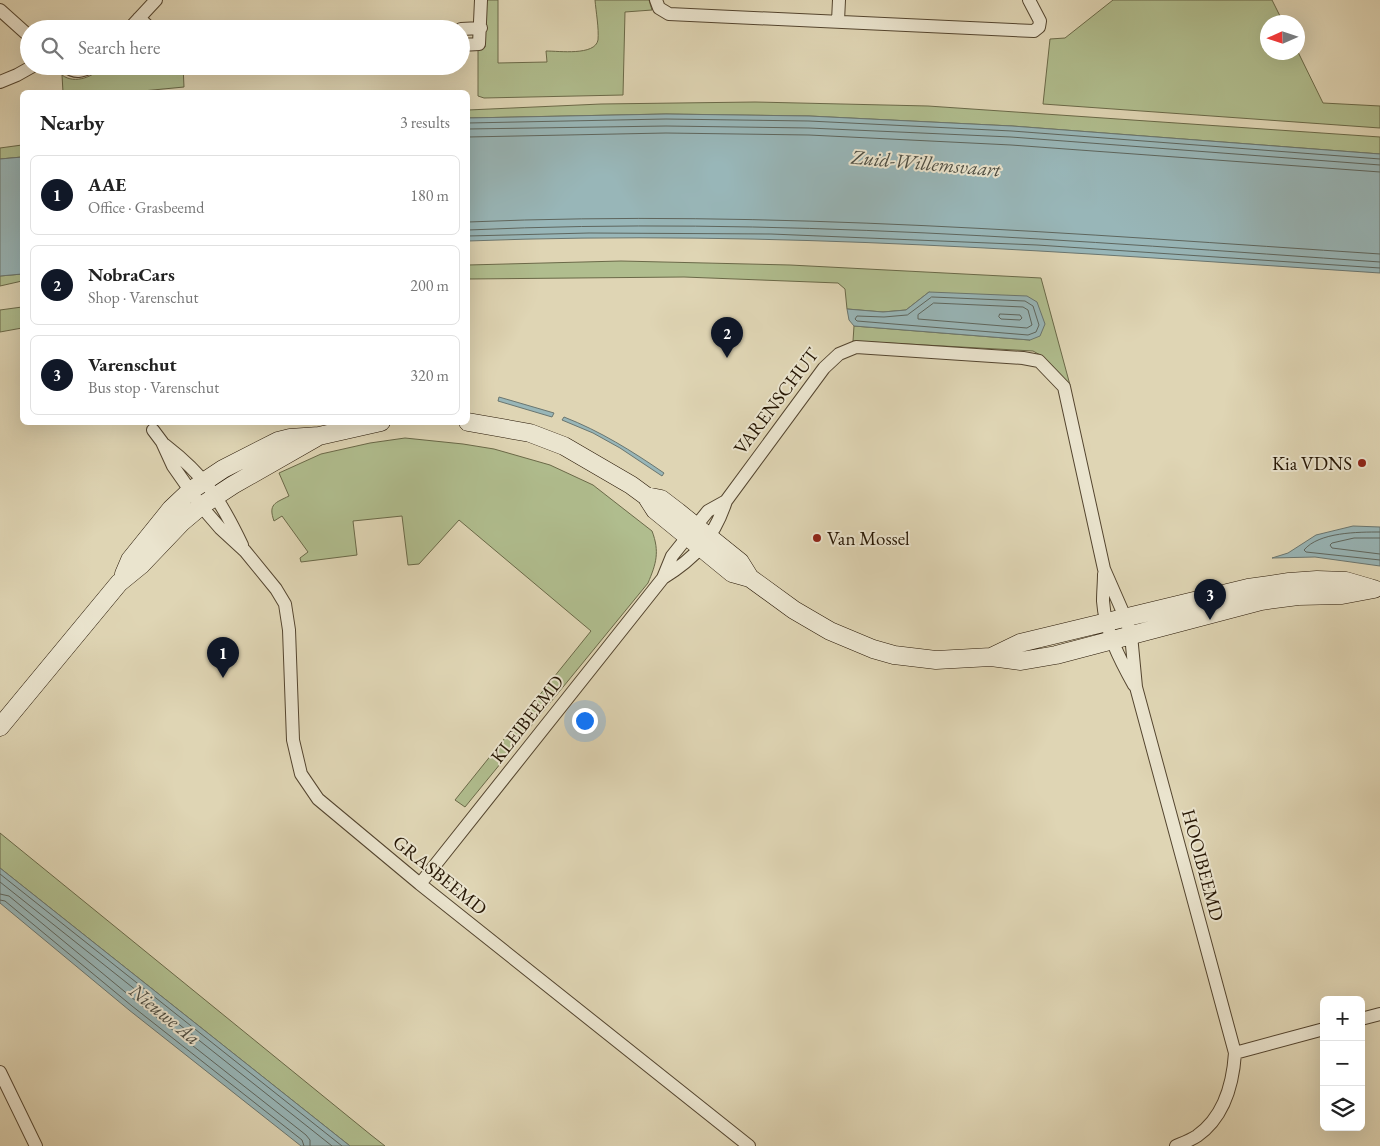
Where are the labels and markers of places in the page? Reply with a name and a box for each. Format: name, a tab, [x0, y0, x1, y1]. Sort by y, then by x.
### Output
pin: 2	[711, 317, 743, 358]
place label: Kia VDNS	[1272, 451, 1352, 476]
marker: Kia VDNS	[1356, 457, 1368, 469]
place label: Van Mossel	[827, 526, 910, 551]
marker: Van Mossel	[811, 532, 823, 544]
pin: 3	[1194, 579, 1226, 620]
pin: 1	[207, 637, 239, 678]

